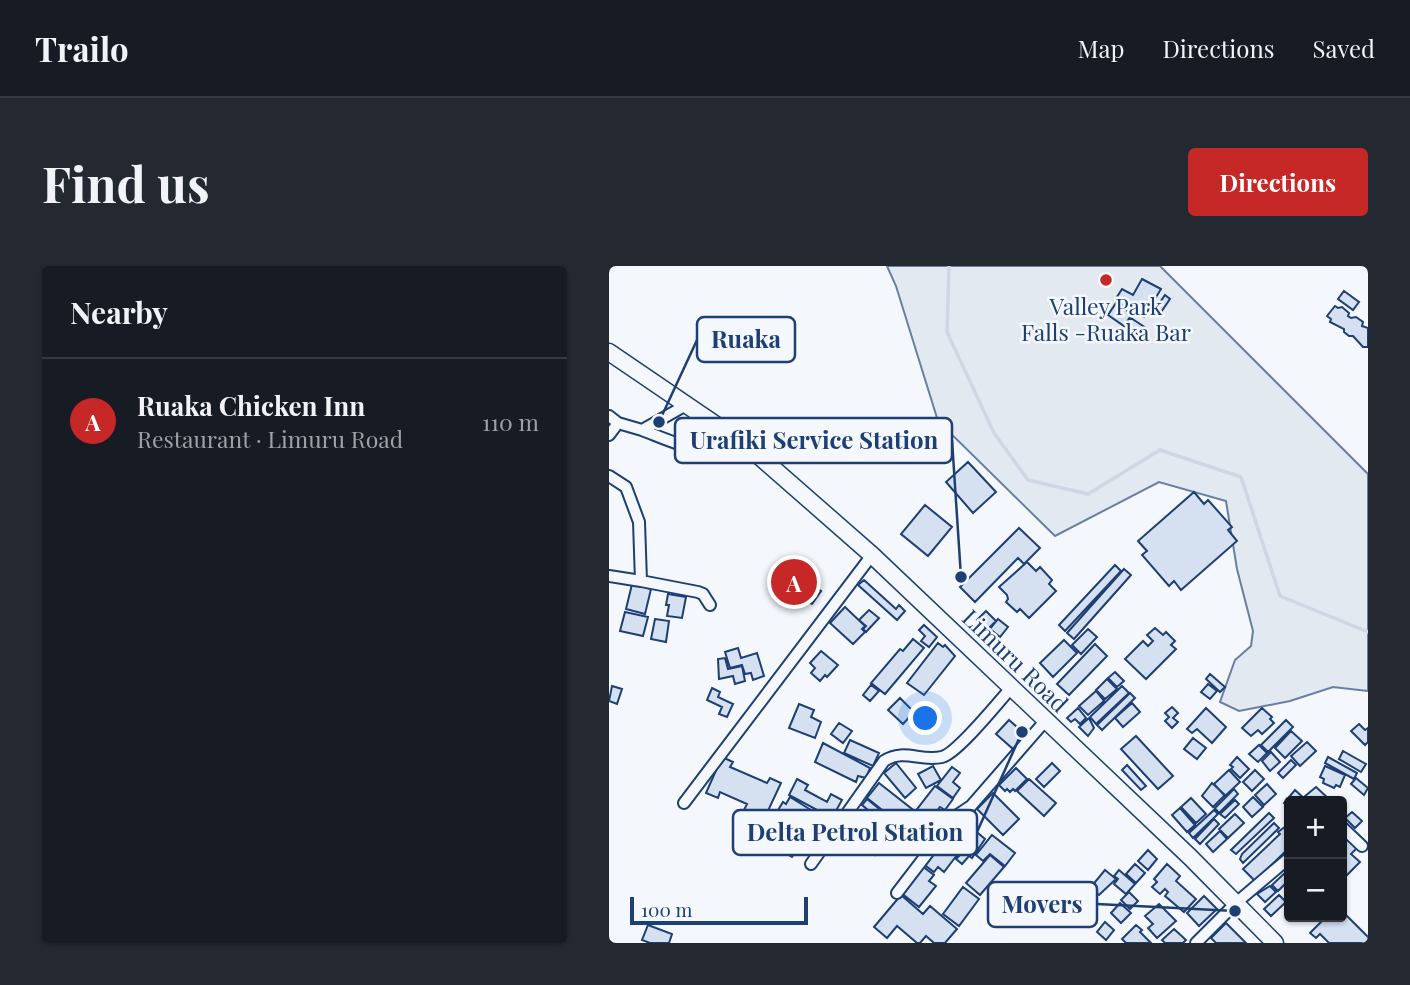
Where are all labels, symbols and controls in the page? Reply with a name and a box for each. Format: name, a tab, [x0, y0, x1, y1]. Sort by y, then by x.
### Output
text: Trailo	[35, 26, 129, 70]
text: Map	[1078, 32, 1124, 64]
text: Directions	[1162, 32, 1275, 64]
text: Saved	[1313, 32, 1375, 64]
button: Directions	[1188, 148, 1368, 216]
text: Find us	[42, 150, 210, 215]
marker: Valley Park Falls -Ruaka Bar	[1098, 272, 1114, 288]
place label: Valley Park Falls -Ruaka Bar	[1021, 290, 1191, 347]
text: Nearby	[70, 292, 168, 332]
callout: Ruaka	[697, 317, 795, 362]
text: Ruaka	[711, 322, 782, 354]
text: Ruaka Chicken Inn	[137, 388, 365, 423]
text: A	[85, 406, 101, 437]
text: 110 m	[482, 406, 539, 437]
callout: Urafiki Service Station	[675, 418, 952, 463]
text: Restaurant · Limuru Road	[137, 423, 403, 454]
text: Urafiki Service Station	[690, 423, 939, 455]
pin: A	[771, 556, 817, 608]
street label: Limuru Road	[956, 602, 1076, 718]
your location	[908, 701, 942, 735]
map controls	[1284, 796, 1347, 922]
button: +	[1284, 796, 1347, 859]
callout: Delta Petrol Station	[733, 810, 977, 855]
text: Delta Petrol Station	[747, 815, 964, 847]
button: −	[1284, 859, 1347, 922]
callout: Movers	[988, 882, 1097, 927]
text: Movers	[1001, 887, 1083, 919]
scale bar	[630, 894, 809, 926]
text: 100 m	[641, 896, 692, 922]

